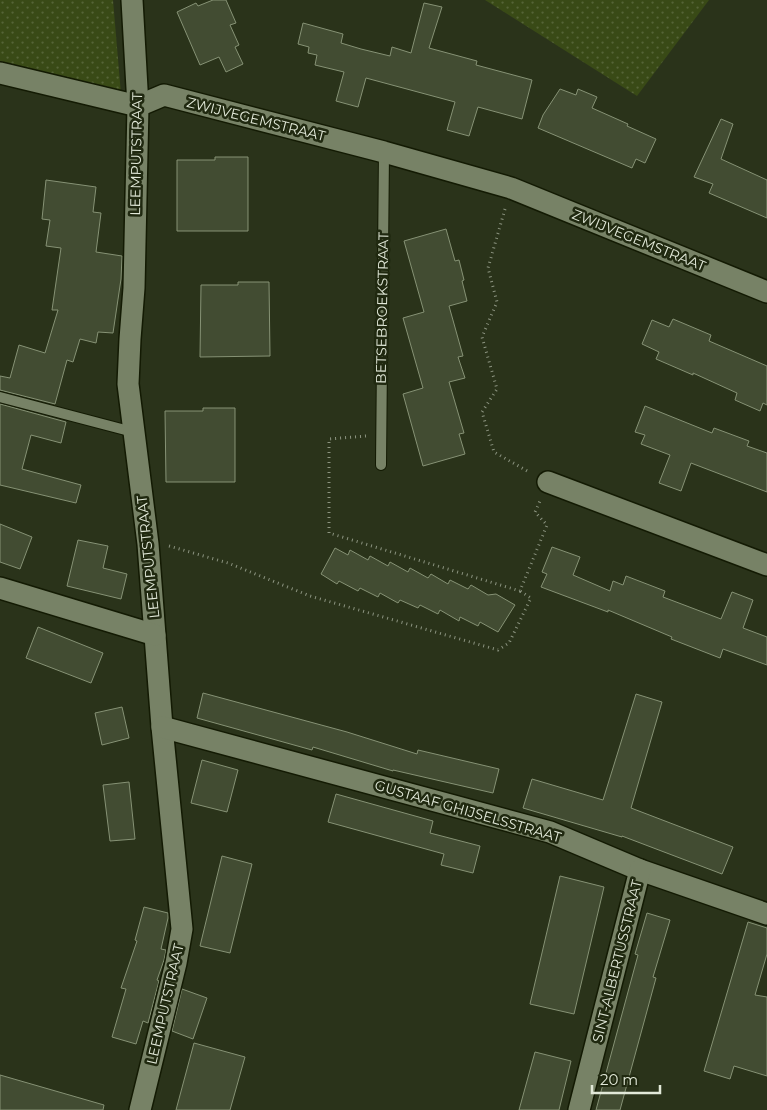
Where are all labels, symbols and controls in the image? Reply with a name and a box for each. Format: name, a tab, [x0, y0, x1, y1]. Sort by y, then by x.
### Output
street label: LEEMPUTSTRAAT	[126, 92, 146, 216]
street label: ZWIJVEGEMSTRAAT	[185, 93, 327, 145]
street label: ZWIJVEGEMSTRAAT	[570, 205, 708, 275]
street label: BETSEBROEKSTRAAT	[372, 232, 392, 384]
street label: LEEMPUTSTRAAT	[133, 495, 163, 619]
street label: GUSTAAF GHIJSELSSTRAAT	[373, 776, 563, 846]
street label: SINT-ALBERTUSSTRAAT	[588, 878, 646, 1044]
street label: LEEMPUTSTRAAT	[142, 942, 188, 1066]
scale bar	[592, 1062, 660, 1094]
text: 20 m	[600, 1070, 638, 1089]

